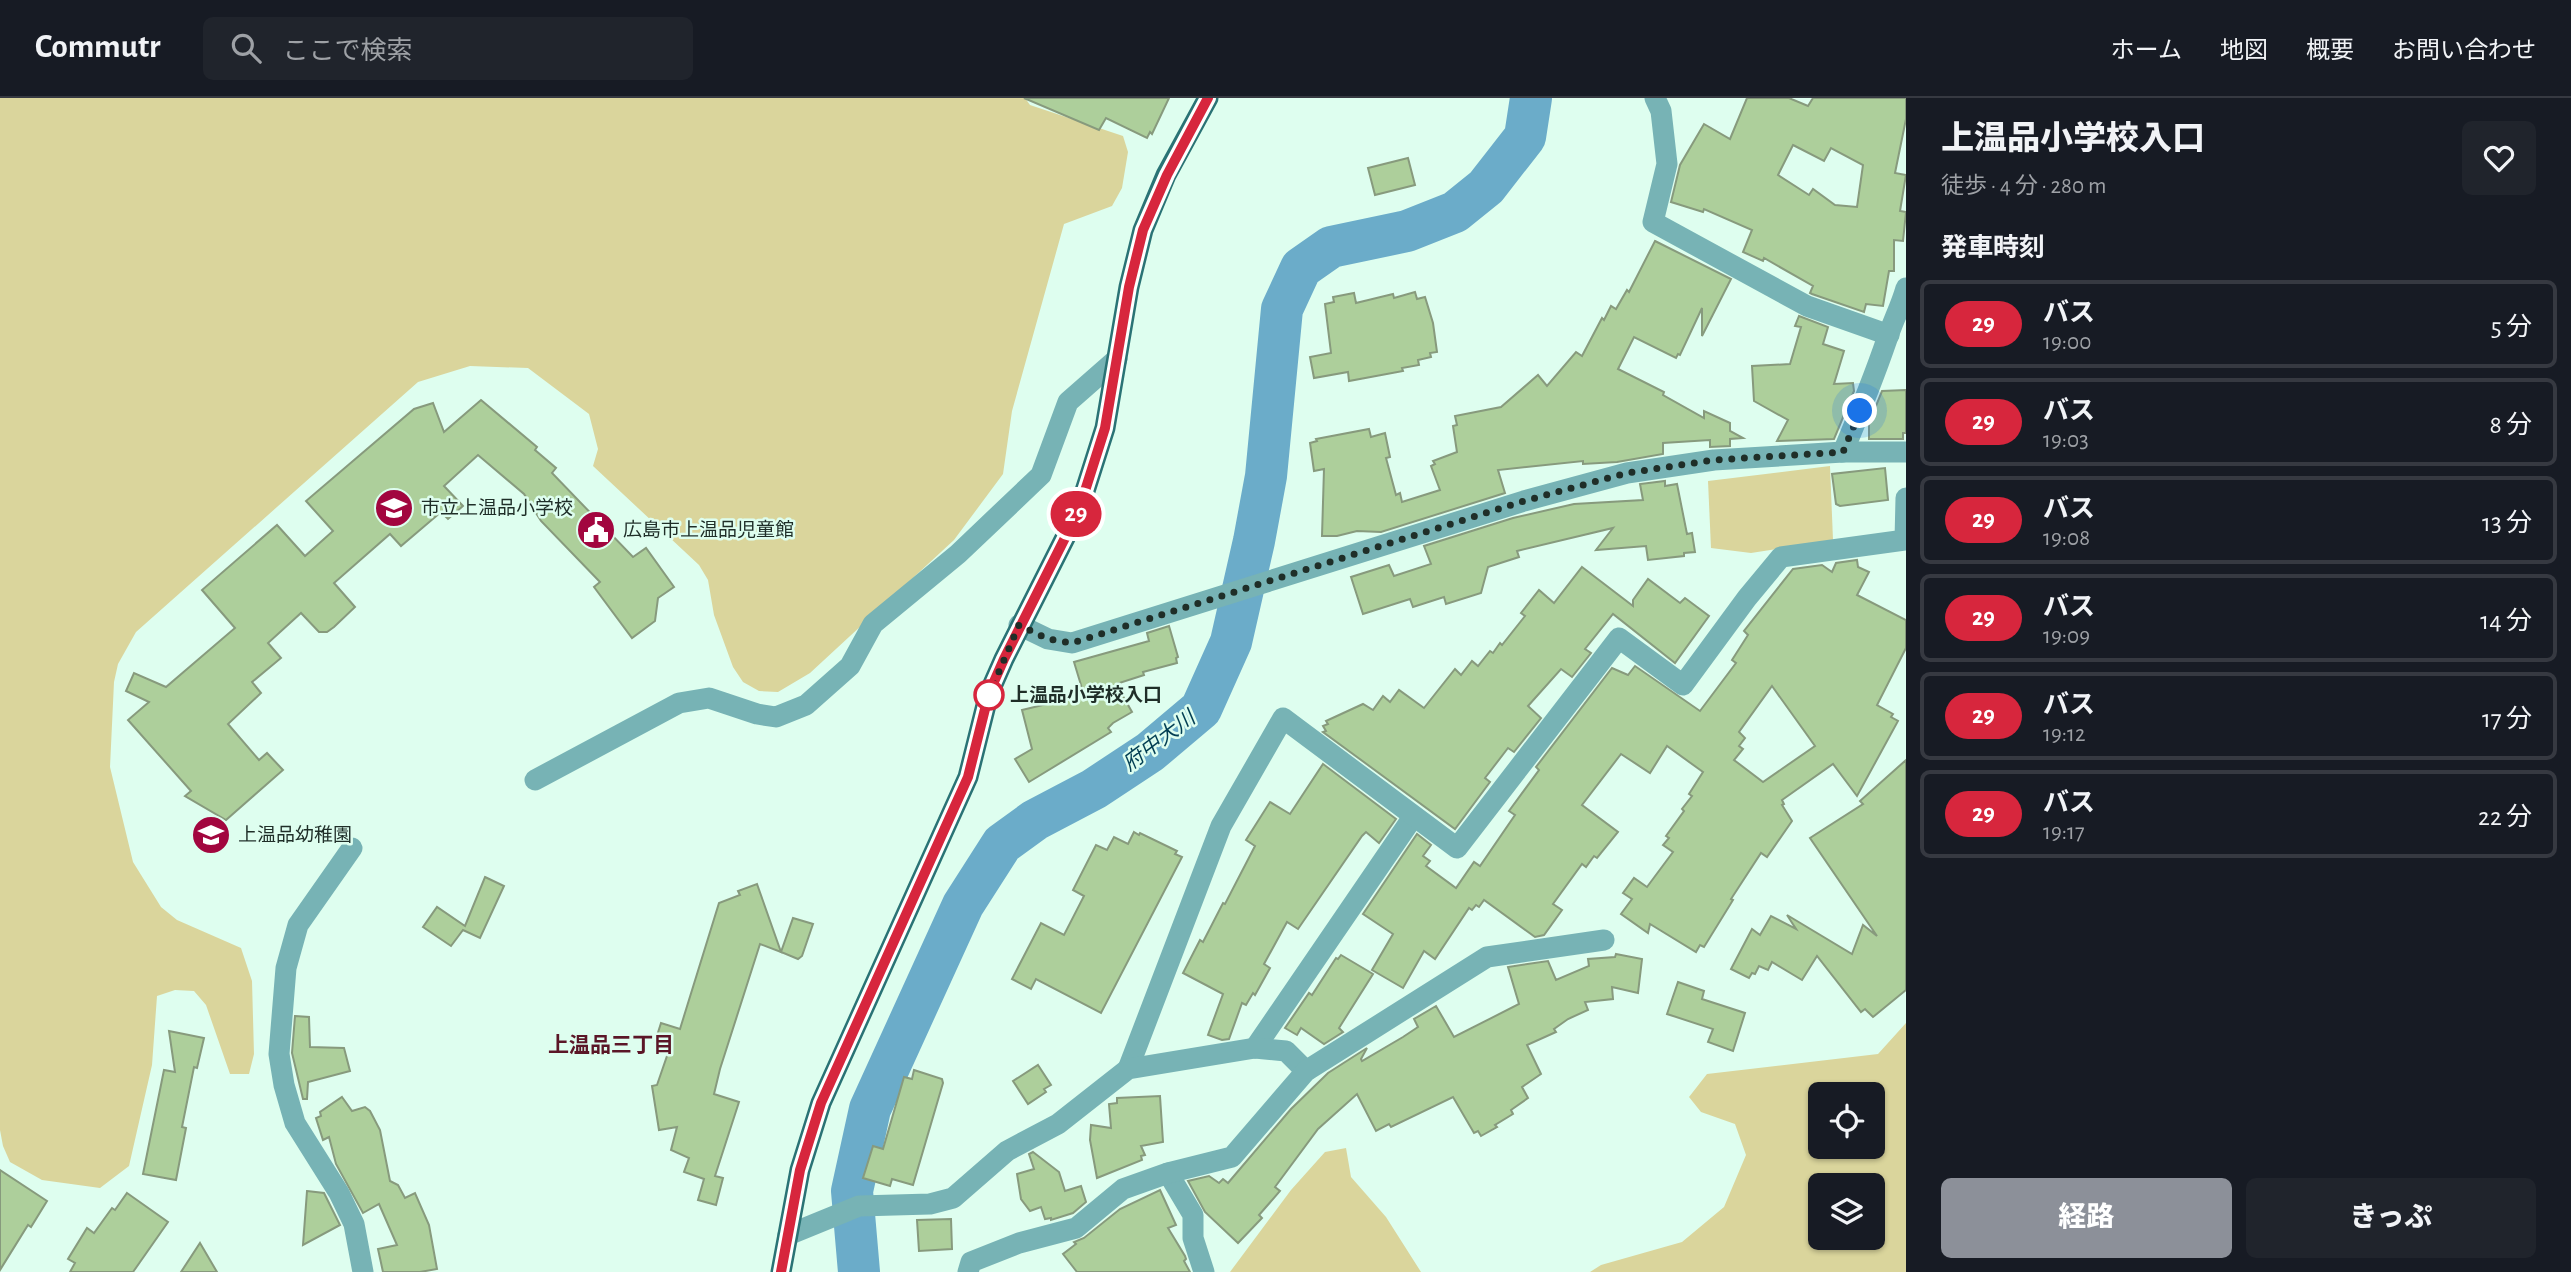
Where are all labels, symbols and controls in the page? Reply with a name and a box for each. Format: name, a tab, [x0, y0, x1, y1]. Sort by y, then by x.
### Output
search box	[203, 17, 693, 80]
icon: search	[227, 29, 265, 67]
text: Commutr	[35, 31, 161, 64]
text: ここで検索	[283, 38, 413, 64]
text: ホーム	[2111, 39, 2182, 63]
text: 地図	[2220, 39, 2268, 63]
text: 概要	[2306, 39, 2354, 63]
text: お問い合わせ	[2392, 39, 2536, 63]
button: heart	[2462, 121, 2536, 195]
text: 上温品小学校入口	[1941, 123, 2205, 156]
text: 徒歩 · 4 分 · 280 m	[1941, 175, 2106, 198]
text: 発車時刻	[1941, 235, 2045, 261]
text: バス	[2043, 300, 2095, 326]
text: 29	[1972, 312, 1995, 336]
text: 5 分	[2491, 314, 2532, 340]
text: 19:00	[2043, 331, 2091, 354]
your location	[1842, 393, 1877, 428]
text: バス	[2043, 398, 2095, 424]
text: 29	[1972, 410, 1995, 434]
text: 8 分	[2489, 412, 2532, 438]
text: 19:03	[2043, 429, 2089, 452]
school or university icon: 市立上温品小学校	[373, 487, 415, 529]
line badge: 29	[1044, 491, 1108, 537]
text: バス	[2043, 496, 2095, 522]
place label: 市立上温品小学校	[421, 497, 573, 518]
text: 29	[1065, 502, 1087, 526]
text: 29	[1972, 508, 1995, 532]
public building icon: 広島市上温品児童館	[575, 509, 617, 551]
text: 13 分	[2482, 510, 2532, 536]
place label: 広島市上温品児童館	[623, 519, 794, 540]
text: 19:08	[2043, 527, 2090, 550]
text: バス	[2043, 594, 2095, 620]
text: 29	[1972, 606, 1995, 630]
text: 14 分	[2480, 608, 2532, 634]
text: 19:09	[2043, 625, 2090, 648]
marker: 上温品小学校入口	[974, 680, 1004, 710]
place label: 上温品小学校入口	[1010, 684, 1162, 705]
text: バス	[2043, 692, 2095, 718]
text: 29	[1972, 704, 1995, 728]
water label: 府中大川	[1119, 705, 1200, 775]
text: 17 分	[2482, 706, 2532, 732]
text: 19:12	[2043, 723, 2085, 746]
text: バス	[2043, 790, 2095, 816]
text: 29	[1972, 802, 1995, 826]
text: 22 分	[2478, 804, 2532, 830]
school or university icon: 上温品幼稚園	[190, 814, 232, 856]
text: 19:17	[2043, 821, 2085, 844]
place label: 上温品幼稚園	[238, 825, 352, 845]
district label: 上温品三丁目	[548, 1034, 674, 1056]
map controls	[1808, 1082, 1885, 1250]
button: locate	[1808, 1082, 1885, 1159]
button: layers	[1808, 1173, 1885, 1250]
button: 経路	[1941, 1178, 2232, 1258]
button: きっぷ	[2246, 1178, 2536, 1258]

